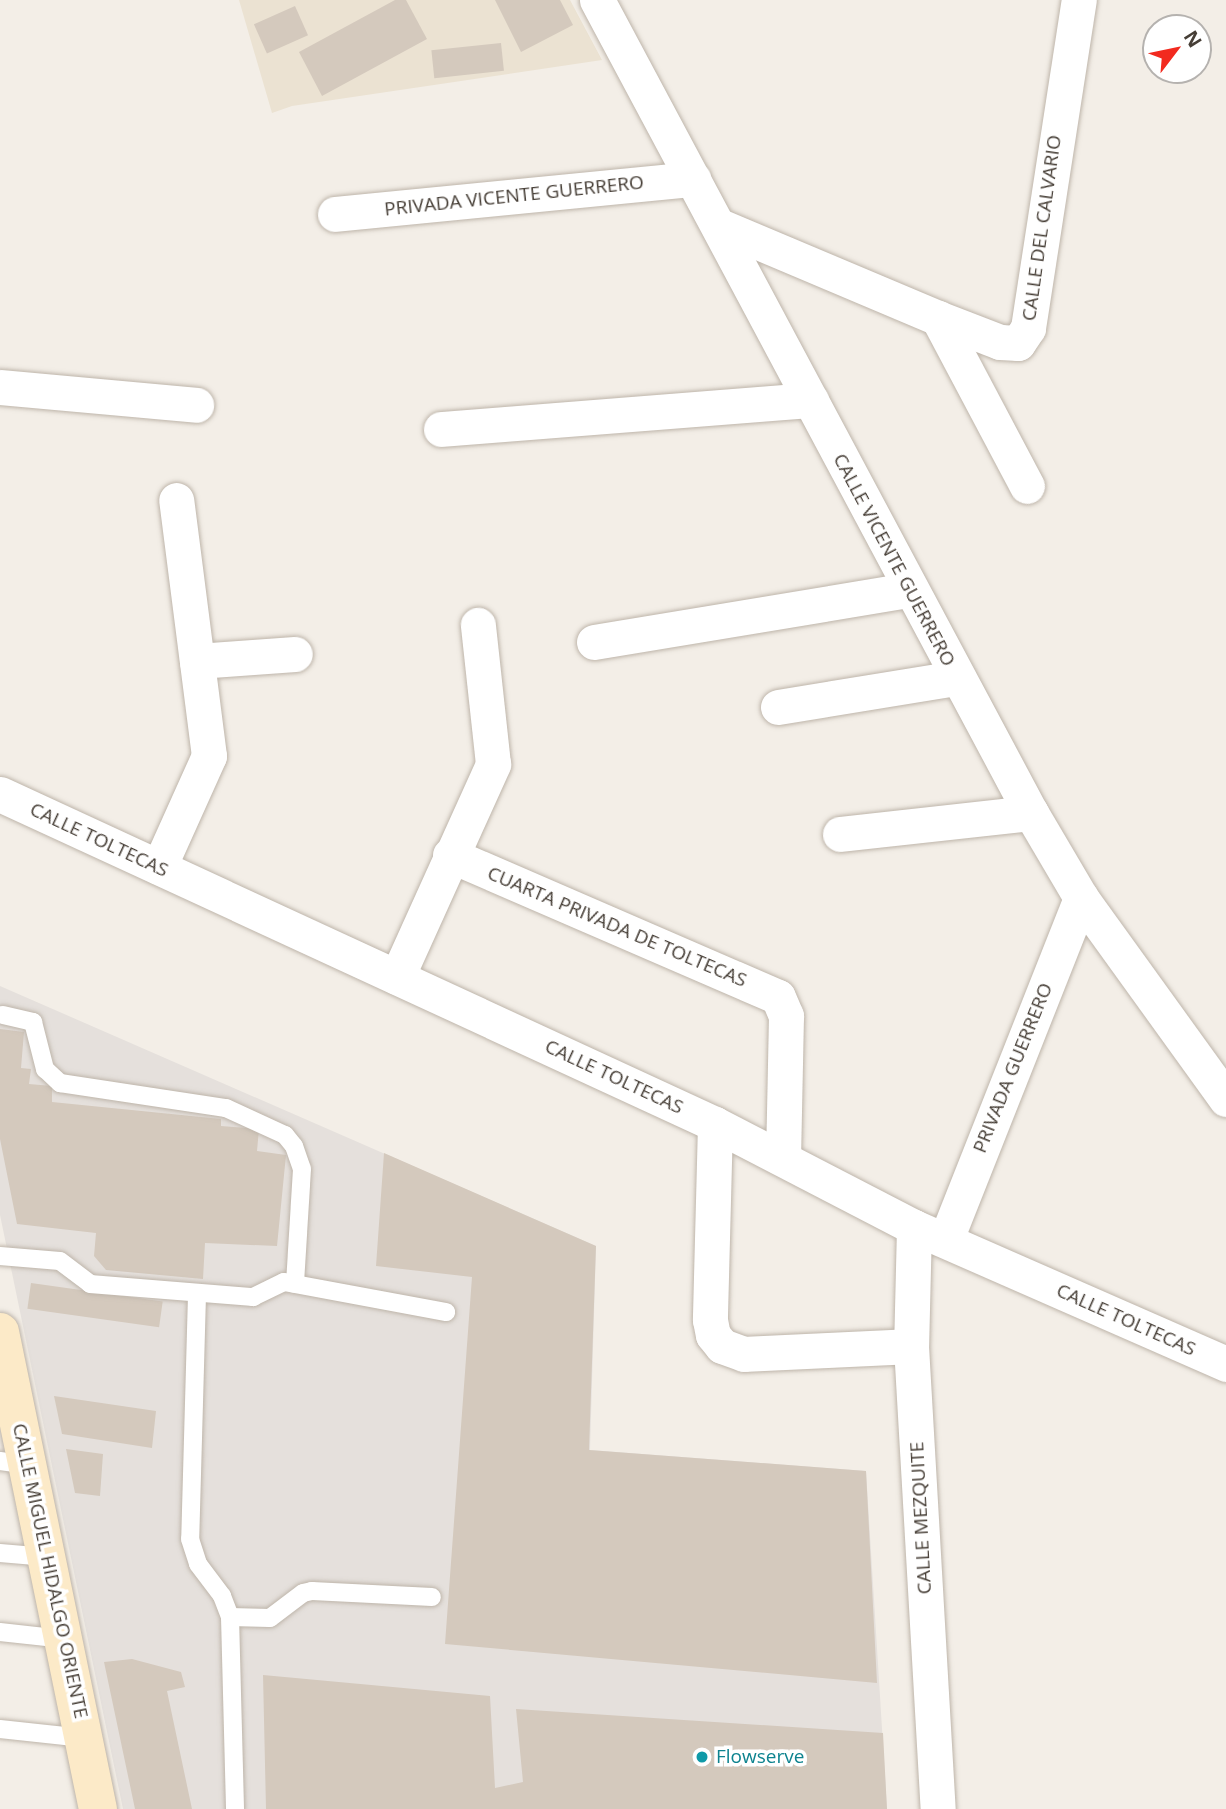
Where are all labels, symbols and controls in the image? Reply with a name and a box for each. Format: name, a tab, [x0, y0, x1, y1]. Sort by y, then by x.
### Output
north arrow	[1142, 14, 1212, 84]
text: N	[1178, 25, 1208, 52]
street label: CALLE DEL CALVARIO	[1018, 134, 1066, 322]
street label: PRIVADA VICENTE GUERRERO	[383, 171, 645, 221]
street label: CALLE VICENTE GUERRERO	[828, 450, 960, 670]
street label: CALLE TOLTECAS	[26, 798, 172, 882]
street label: CUARTA PRIVADA DE TOLTECAS	[484, 862, 750, 992]
street label: PRIVADA GUERRERO	[968, 980, 1058, 1156]
street label: CALLE TOLTECAS	[541, 1035, 687, 1119]
street label: CALLE TOLTECAS	[1053, 1279, 1199, 1361]
street label: CALLE MIGUEL HIDALGO ORIENTE	[8, 1421, 92, 1721]
street label: CALLE MEZQUITE	[906, 1441, 936, 1595]
place label: Flowserve	[716, 1746, 804, 1768]
marker: Flowserve	[694, 1749, 710, 1765]

